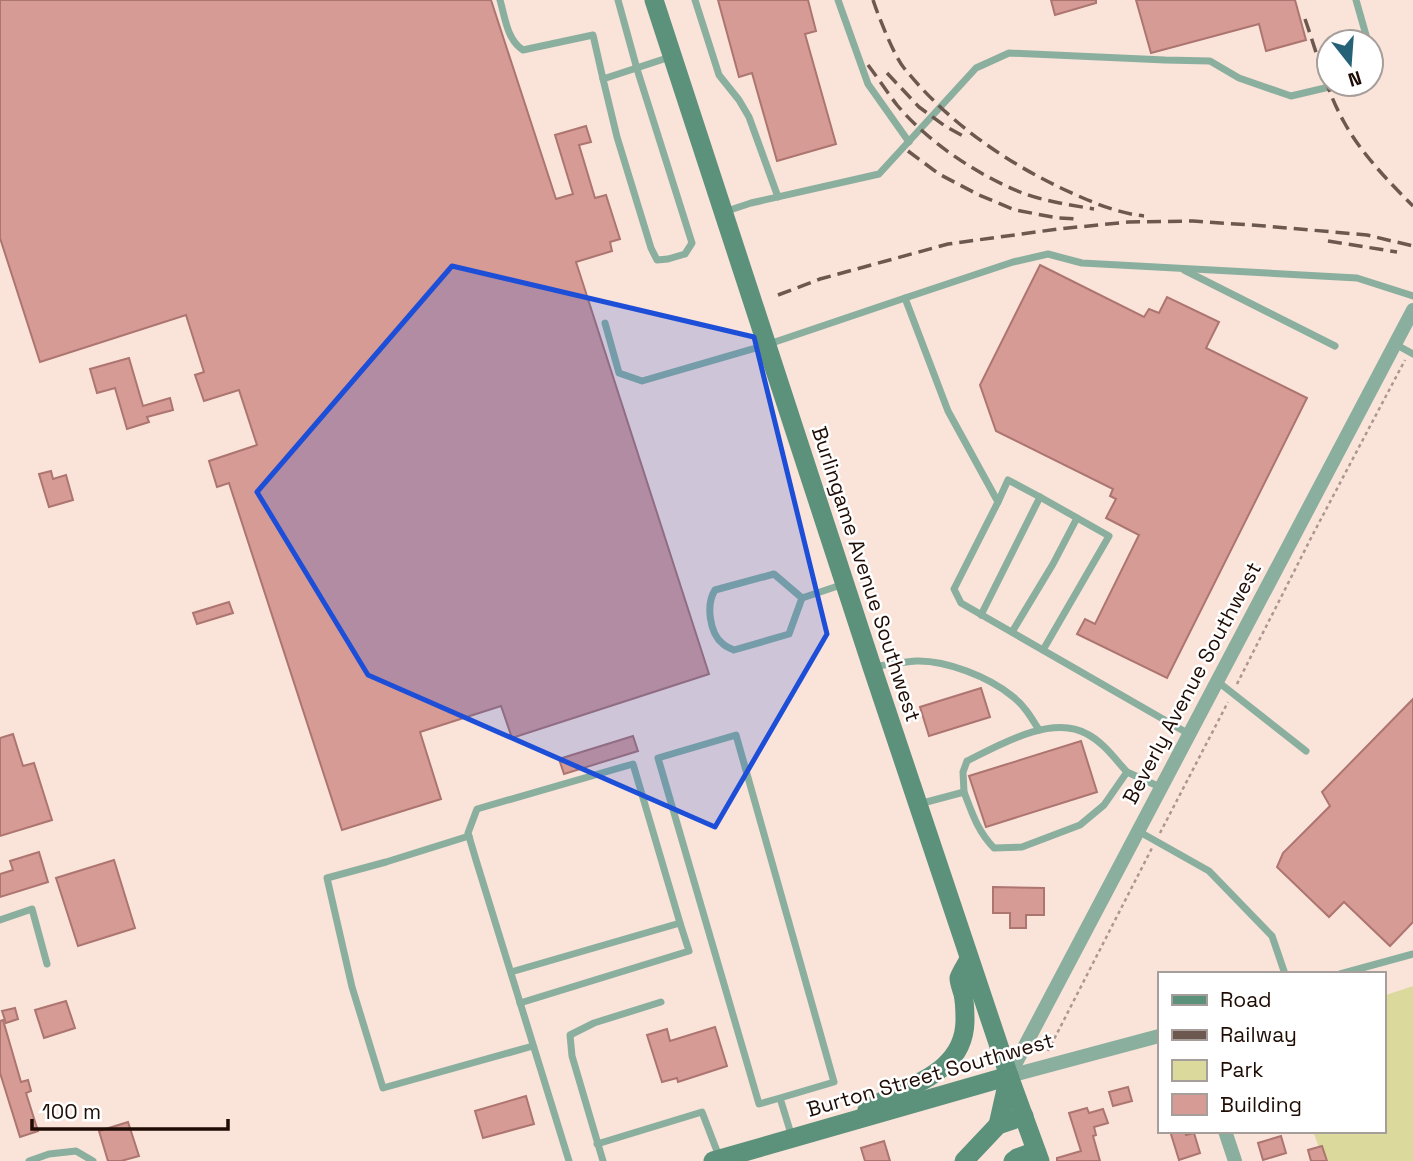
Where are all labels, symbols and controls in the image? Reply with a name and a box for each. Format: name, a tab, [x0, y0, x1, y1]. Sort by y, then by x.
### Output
north arrow	[1315, 28, 1385, 98]
text: N	[1345, 65, 1365, 93]
street label: Burlingame Avenue Southwest	[806, 423, 927, 725]
street label: Beverly Avenue Southwest	[1116, 557, 1267, 809]
legend	[1158, 972, 1385, 1133]
text: Road	[1220, 986, 1272, 1013]
text: Railway	[1220, 1021, 1297, 1048]
street label: Burton Street Southwest	[803, 1026, 1056, 1123]
text: Park	[1220, 1056, 1264, 1083]
scale bar	[32, 1088, 228, 1132]
text: Building	[1220, 1091, 1302, 1118]
text: 100 m	[42, 1098, 101, 1125]

